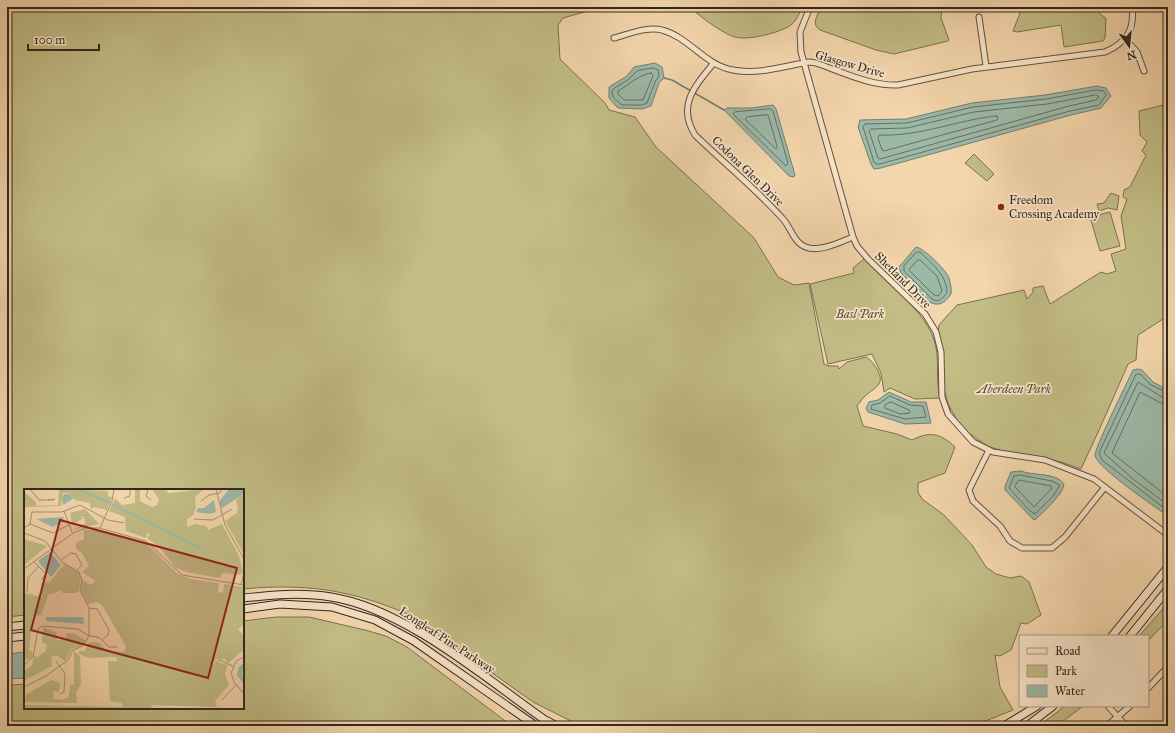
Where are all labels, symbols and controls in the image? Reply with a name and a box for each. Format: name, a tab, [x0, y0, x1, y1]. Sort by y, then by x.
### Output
scale bar	[28, 26, 99, 52]
north arrow	[1109, 26, 1149, 66]
text: 100 m	[34, 33, 65, 47]
street label: Glasgow Drive	[814, 47, 886, 82]
text: N	[1125, 48, 1138, 63]
street label: Codona Glen Drive	[709, 133, 787, 209]
place label: Freedom Crossing Academy	[1009, 193, 1100, 222]
marker: Freedom Crossing Academy	[996, 202, 1006, 212]
street label: Shetland Drive	[872, 249, 934, 311]
park label: Basl Park	[835, 307, 885, 321]
park label: Aberdeen Park	[975, 382, 1052, 396]
inset map	[24, 489, 244, 709]
street label: Longleaf Pine Parkway	[396, 604, 498, 677]
legend	[1019, 635, 1149, 707]
text: Road	[1055, 644, 1081, 658]
text: Park	[1055, 664, 1077, 678]
text: Water	[1055, 684, 1085, 698]

